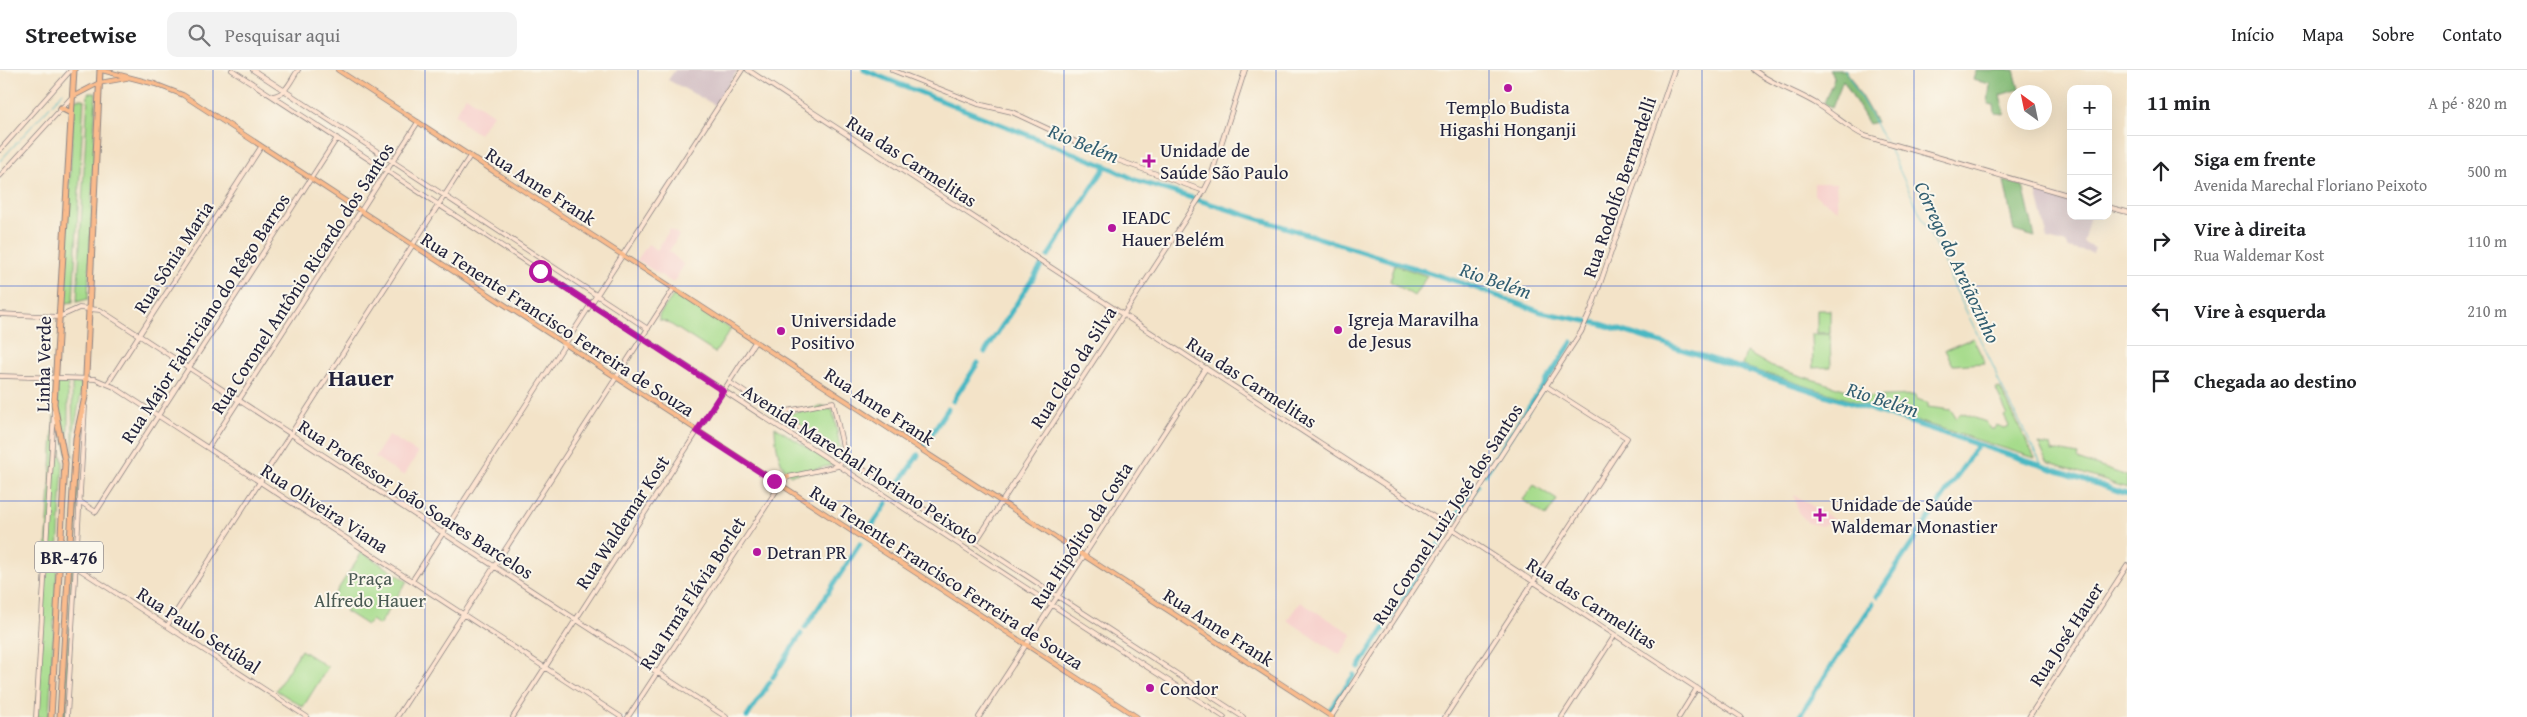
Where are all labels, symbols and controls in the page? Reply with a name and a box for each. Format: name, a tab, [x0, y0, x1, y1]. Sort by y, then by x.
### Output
search box	[167, 12, 517, 57]
text: Streetwise	[25, 17, 137, 52]
icon: search	[185, 21, 213, 49]
text: Pesquisar aqui	[225, 21, 340, 49]
text: Início	[2231, 21, 2274, 48]
text: Mapa	[2302, 21, 2344, 48]
text: Sobre	[2372, 21, 2415, 48]
text: Contato	[2443, 21, 2502, 48]
marker: Templo Budista Higashi Honganji	[1502, 82, 1514, 94]
north arrow	[2007, 85, 2052, 130]
map controls	[2067, 85, 2112, 220]
button: +	[2067, 85, 2112, 130]
text: 11 min	[2147, 87, 2210, 118]
text: A pé · 820 m	[2428, 91, 2507, 115]
place label: Templo Budista Higashi Honganji	[1440, 93, 1576, 143]
street label: Rua Rodolfo Bernardelli	[1575, 93, 1663, 281]
street label: Rua das Carmelitas	[841, 108, 983, 214]
water label: Rio Belém	[1043, 115, 1124, 170]
button: −	[2067, 130, 2112, 175]
place label: Unidade de Saúde São Paulo	[1160, 136, 1288, 186]
street label: Rua Coronel Antônio Ricardo dos Santos	[203, 137, 401, 419]
street label: Rua Anne Frank	[480, 140, 602, 232]
text: Siga em frente	[2194, 145, 2316, 173]
marker: Unidade de Saúde São Paulo	[1142, 154, 1156, 168]
icon: ahead	[2147, 157, 2175, 185]
text: 500 m	[2467, 159, 2507, 183]
text: Avenida Marechal Floriano Peixoto	[2194, 173, 2427, 197]
button: layers	[2067, 175, 2112, 220]
water label: Córrego do Areiãozinho	[1908, 176, 2008, 348]
street label: Rua Major Fabriciano do Rêgo Barros	[113, 187, 297, 449]
street label: Rua Sônia Maria	[126, 195, 220, 319]
place label: IEADC Hauer Belém	[1122, 203, 1225, 253]
text: Vire à direita	[2194, 215, 2306, 243]
marker: IEADC Hauer Belém	[1106, 222, 1118, 234]
street label: Rua Tenente Francisco Ferreira de Souza	[416, 225, 700, 423]
icon: right	[2147, 227, 2175, 255]
text: 110 m	[2467, 229, 2507, 253]
text: Rua Waldemar Kost	[2194, 243, 2324, 267]
water label: Rio Belém	[1455, 254, 1536, 306]
route start	[529, 260, 552, 283]
icon: left	[2147, 297, 2175, 325]
text: Vire à esquerda	[2194, 297, 2326, 325]
text: 210 m	[2467, 299, 2507, 323]
street label: Rua Cleto da Silva	[1023, 300, 1123, 434]
place label: Igreja Maravilha de Jesus	[1348, 305, 1479, 355]
place label: Universidade Positivo	[791, 306, 896, 356]
street label: Linha Verde	[28, 316, 58, 412]
marker: Igreja Maravilha de Jesus	[1332, 324, 1344, 336]
marker: Universidade Positivo	[775, 325, 787, 337]
street label: Rua das Carmelitas	[1181, 329, 1323, 435]
district label: Hauer	[328, 360, 394, 395]
street label: Rua Anne Frank	[819, 360, 941, 452]
icon: arrive	[2147, 367, 2175, 395]
text: Chegada ao destino	[2194, 367, 2357, 395]
water label: Rio Belém	[1842, 373, 1923, 424]
street label: Avenida Marechal Floriano Peixoto	[737, 377, 985, 551]
street label: Rua Coronel Luiz José dos Santos	[1365, 398, 1529, 630]
street label: Rua Professor João Soares Barcelos	[293, 412, 539, 586]
street label: Rua Waldemar Kost	[568, 449, 676, 595]
street label: Rua Oliveira Viana	[256, 456, 394, 560]
street label: Rua Hipólito da Costa	[1023, 456, 1139, 614]
route end	[763, 470, 786, 493]
street label: Rua Tenente Francisco Ferreira de Souza	[805, 478, 1089, 676]
place label: Unidade de Saúde Waldemar Monastier	[1831, 490, 1998, 540]
marker: Unidade de Saúde Waldemar Monastier	[1813, 508, 1827, 522]
street label: Rua Irmã Flávia Borlet	[632, 511, 752, 675]
place label: Detran PR	[767, 538, 847, 566]
road number: BR-476	[35, 542, 103, 572]
marker: Detran PR	[751, 546, 763, 558]
street label: Rua das Carmelitas	[1521, 550, 1663, 656]
park label: Praça Alfredo Hauer	[314, 564, 426, 614]
street label: Rua José Hauer	[2022, 576, 2110, 692]
street label: Rua Paulo Setúbal	[132, 579, 266, 681]
street label: Rua Anne Frank	[1158, 581, 1280, 673]
place label: Condor	[1160, 674, 1219, 702]
marker: Condor	[1144, 682, 1156, 694]

